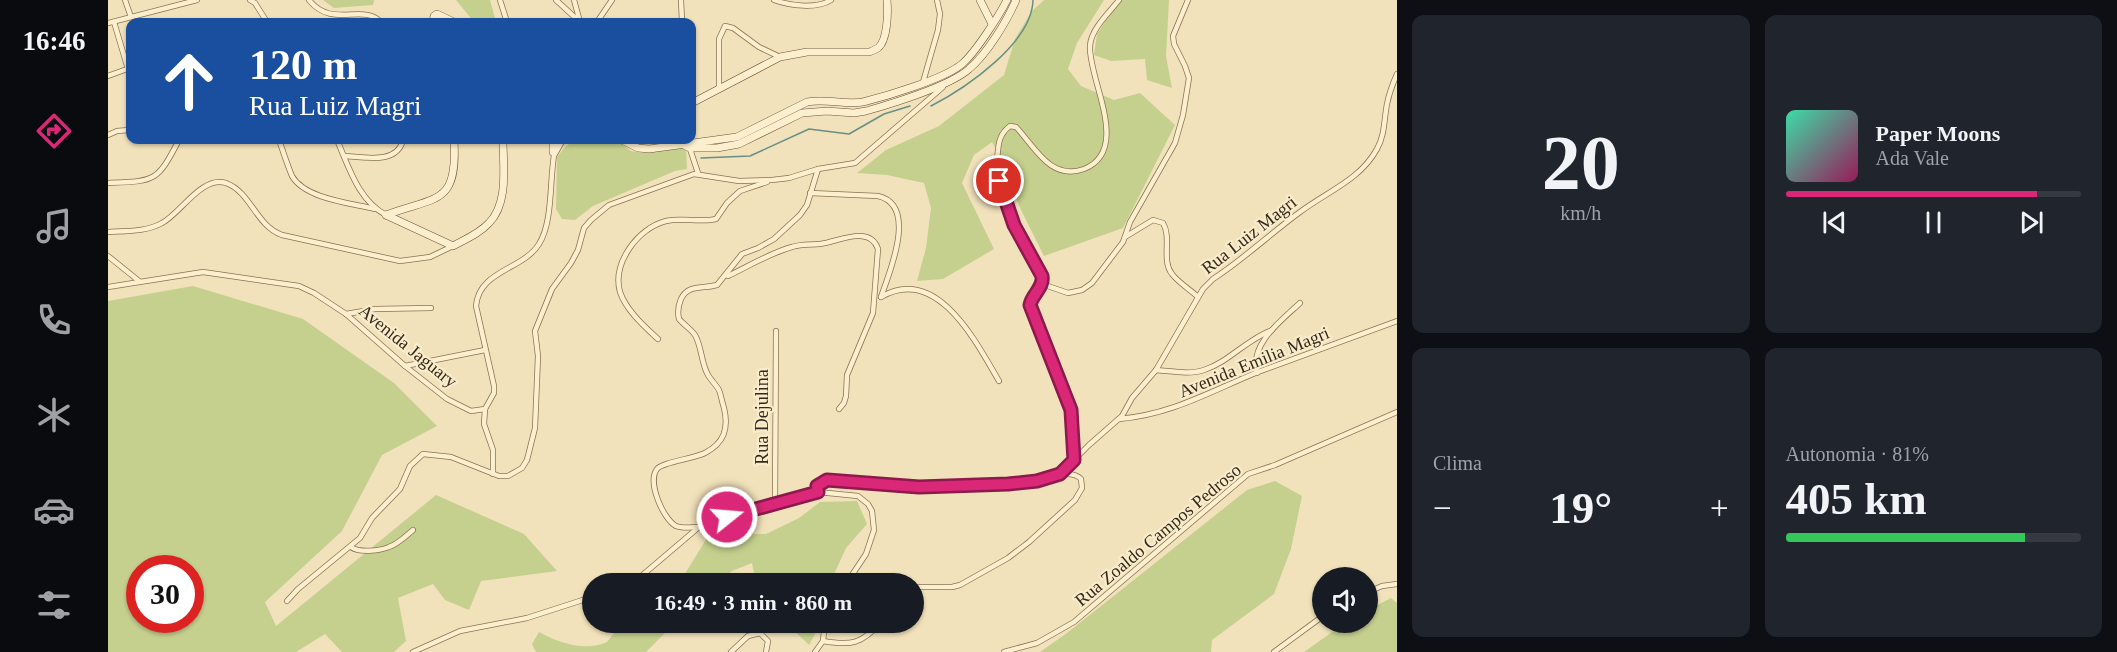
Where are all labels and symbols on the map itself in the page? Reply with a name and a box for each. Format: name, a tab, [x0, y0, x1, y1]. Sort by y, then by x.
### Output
pin	[973, 155, 1024, 206]
street label: Rua Luiz Magri	[1198, 192, 1300, 278]
street label: Avenida Jaguary	[355, 300, 461, 392]
street label: Avenida Emilia Magri	[1176, 323, 1332, 401]
street label: Rua Dejulina	[752, 369, 772, 465]
street label: Rua Zoaldo Campos Pedroso	[1071, 460, 1245, 610]
position arrow	[695, 485, 759, 549]
speed limit sign: 30	[126, 555, 204, 633]

